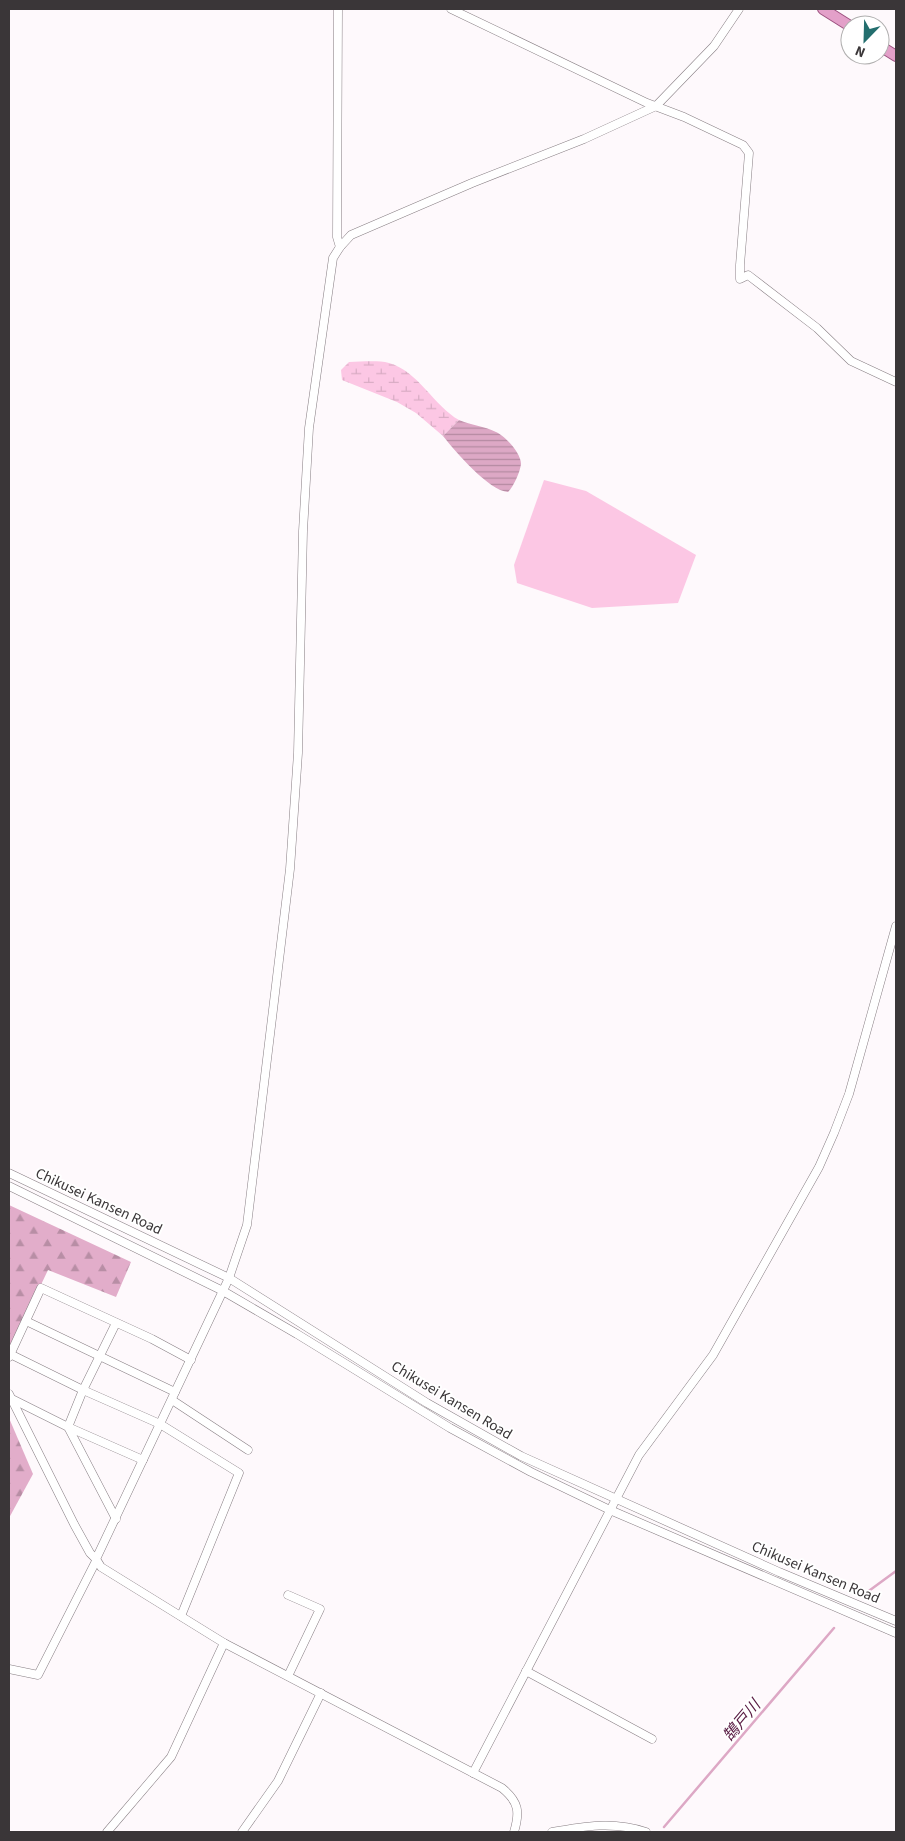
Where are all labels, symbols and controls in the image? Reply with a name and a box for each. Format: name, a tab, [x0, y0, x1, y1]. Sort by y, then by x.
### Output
north arrow	[840, 15, 890, 65]
text: N	[852, 40, 869, 62]
street label: Chikusei Kansen Road	[32, 1163, 166, 1240]
street label: Chikusei Kansen Road	[387, 1356, 516, 1445]
street label: Chikusei Kansen Road	[748, 1536, 883, 1609]
water label: 鵠戸川	[718, 1694, 767, 1746]

